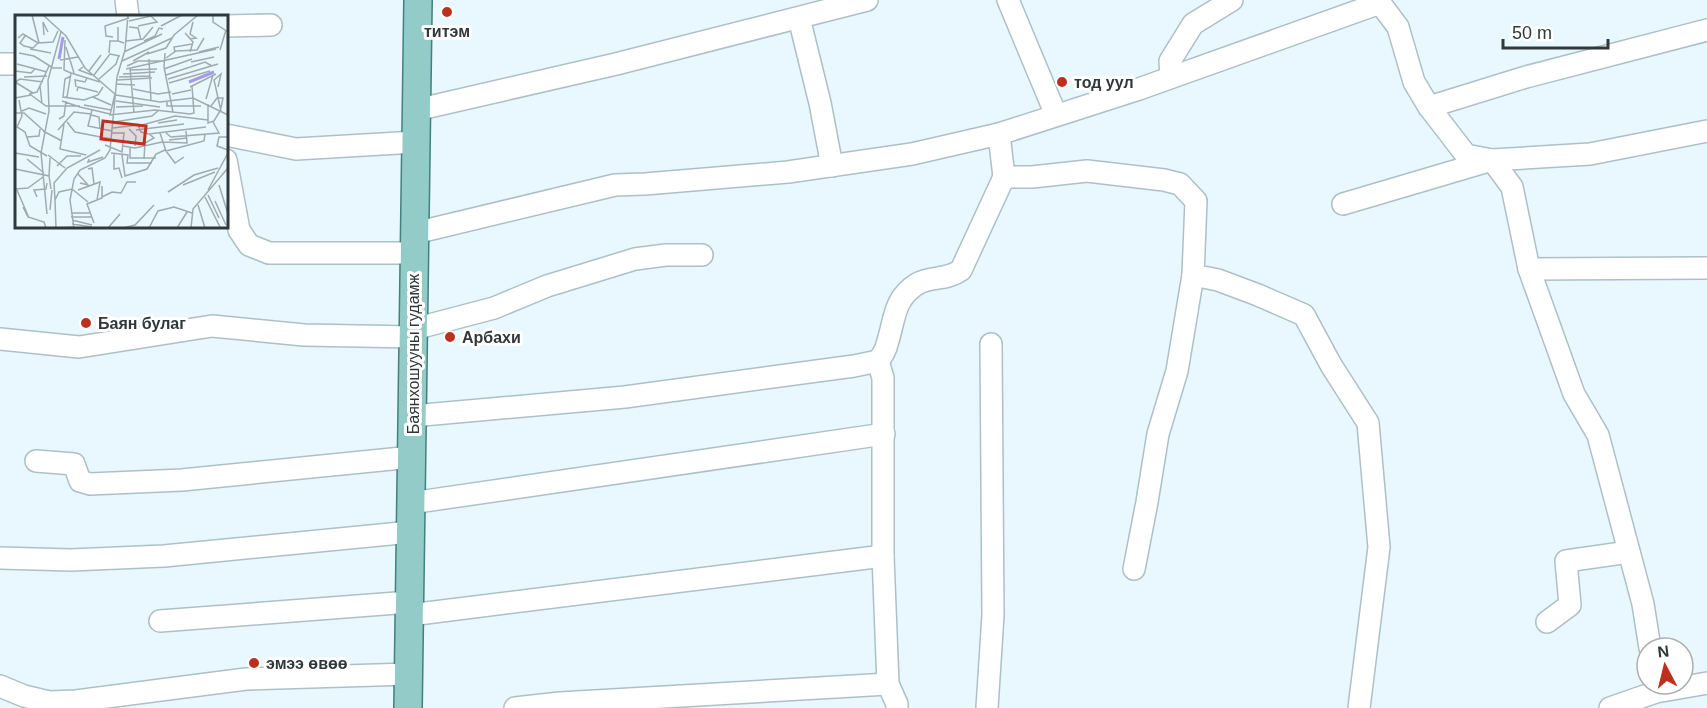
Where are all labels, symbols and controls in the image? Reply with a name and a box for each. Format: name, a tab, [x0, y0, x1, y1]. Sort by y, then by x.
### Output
marker: титэм	[440, 5, 454, 19]
scale bar	[1503, 12, 1608, 50]
inset map	[15, 15, 228, 228]
place label: титэм	[424, 23, 470, 40]
text: 50 m	[1512, 23, 1552, 43]
place label: тод уул	[1074, 74, 1134, 91]
marker: тод уул	[1055, 75, 1069, 89]
street label: Баянхошууны гудамж	[405, 273, 422, 434]
place label: Баян булаг	[98, 315, 186, 332]
marker: Баян булаг	[79, 316, 93, 330]
place label: Арбахи	[462, 329, 521, 346]
marker: Арбахи	[443, 330, 457, 344]
north arrow	[1635, 636, 1695, 696]
text: N	[1656, 642, 1670, 661]
place label: эмээ өвөө	[266, 655, 348, 672]
marker: эмээ өвөө	[247, 656, 261, 670]

